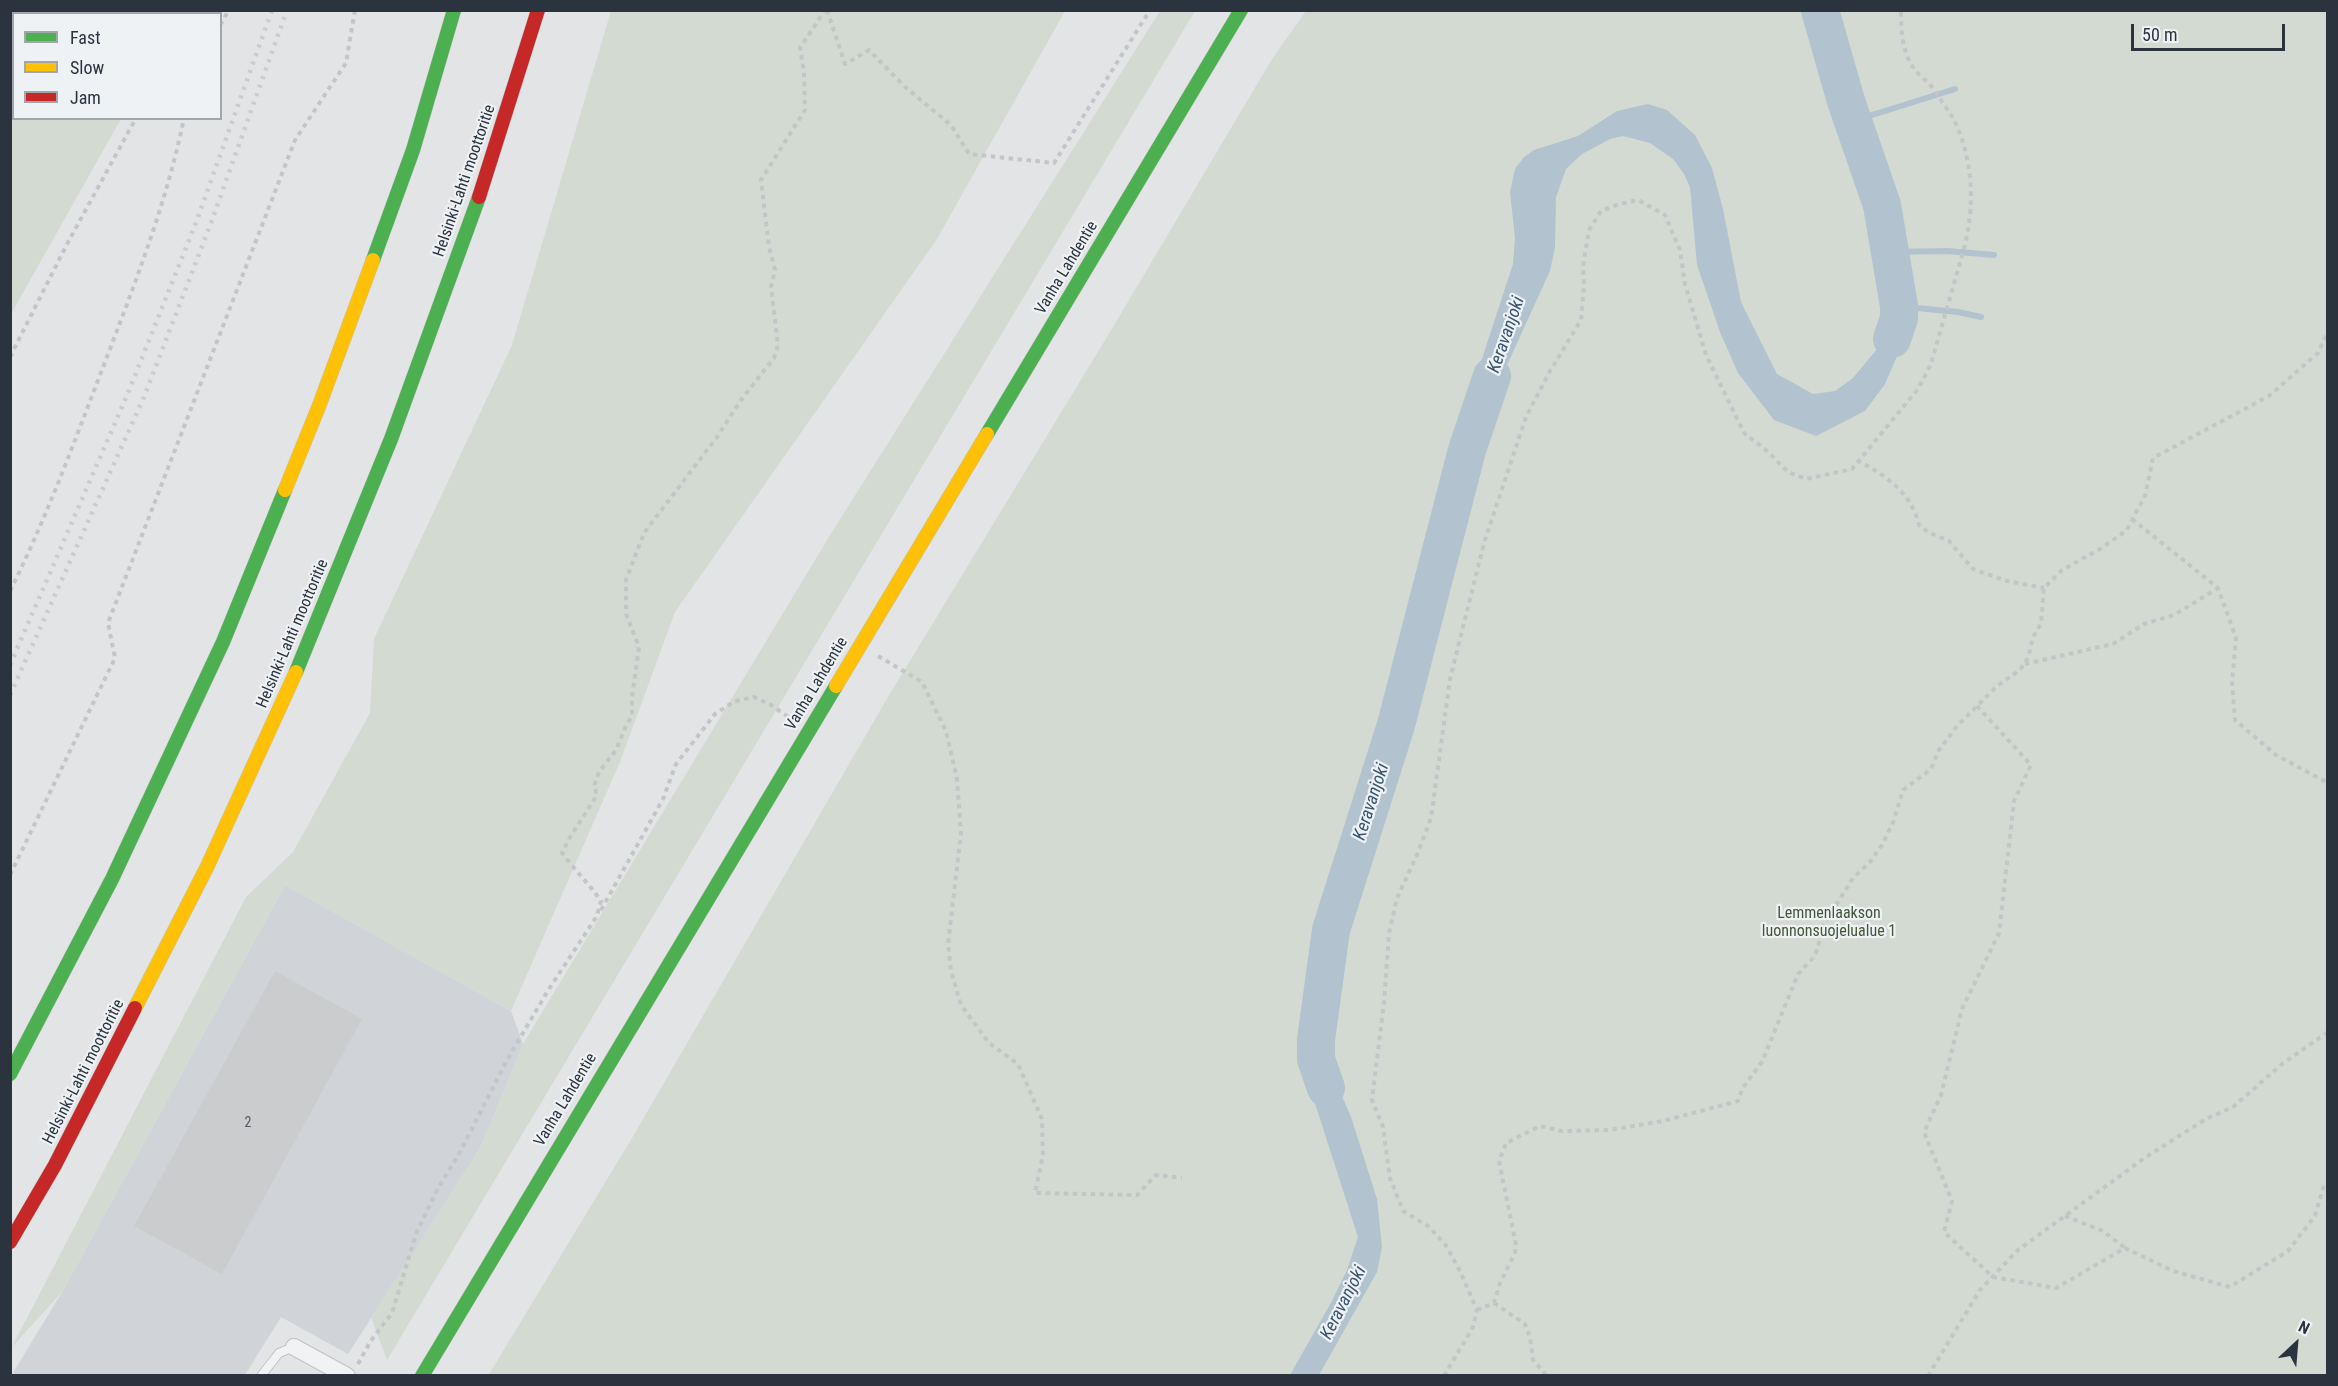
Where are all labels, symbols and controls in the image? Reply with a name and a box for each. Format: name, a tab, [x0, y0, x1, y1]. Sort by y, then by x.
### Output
legend	[12, 12, 222, 120]
scale bar	[2134, 12, 2288, 50]
text: 50 m	[2142, 24, 2177, 45]
text: Fast	[70, 27, 101, 48]
text: Slow	[70, 57, 104, 78]
text: Jam	[70, 87, 101, 108]
street label: Helsinki-Lahti moottoritie	[430, 102, 500, 260]
street label: Vanha Lahdentie	[1032, 218, 1102, 318]
water label: Keravanjoki	[1484, 294, 1530, 376]
street label: Helsinki-Lahti moottoritie	[253, 557, 333, 711]
street label: Vanha Lahdentie	[782, 634, 852, 734]
water label: Keravanjoki	[1349, 761, 1395, 843]
park label: Lemmenlaakson luonnonsuojelualue 1	[1762, 904, 1896, 942]
street label: Helsinki-Lahti moottoritie	[39, 997, 129, 1147]
street label: Vanha Lahdentie	[531, 1050, 601, 1150]
house number: 2	[245, 1115, 251, 1131]
water label: Keravanjoki	[1316, 1263, 1372, 1343]
north arrow	[2266, 1314, 2326, 1374]
text: N	[2296, 1317, 2313, 1338]

